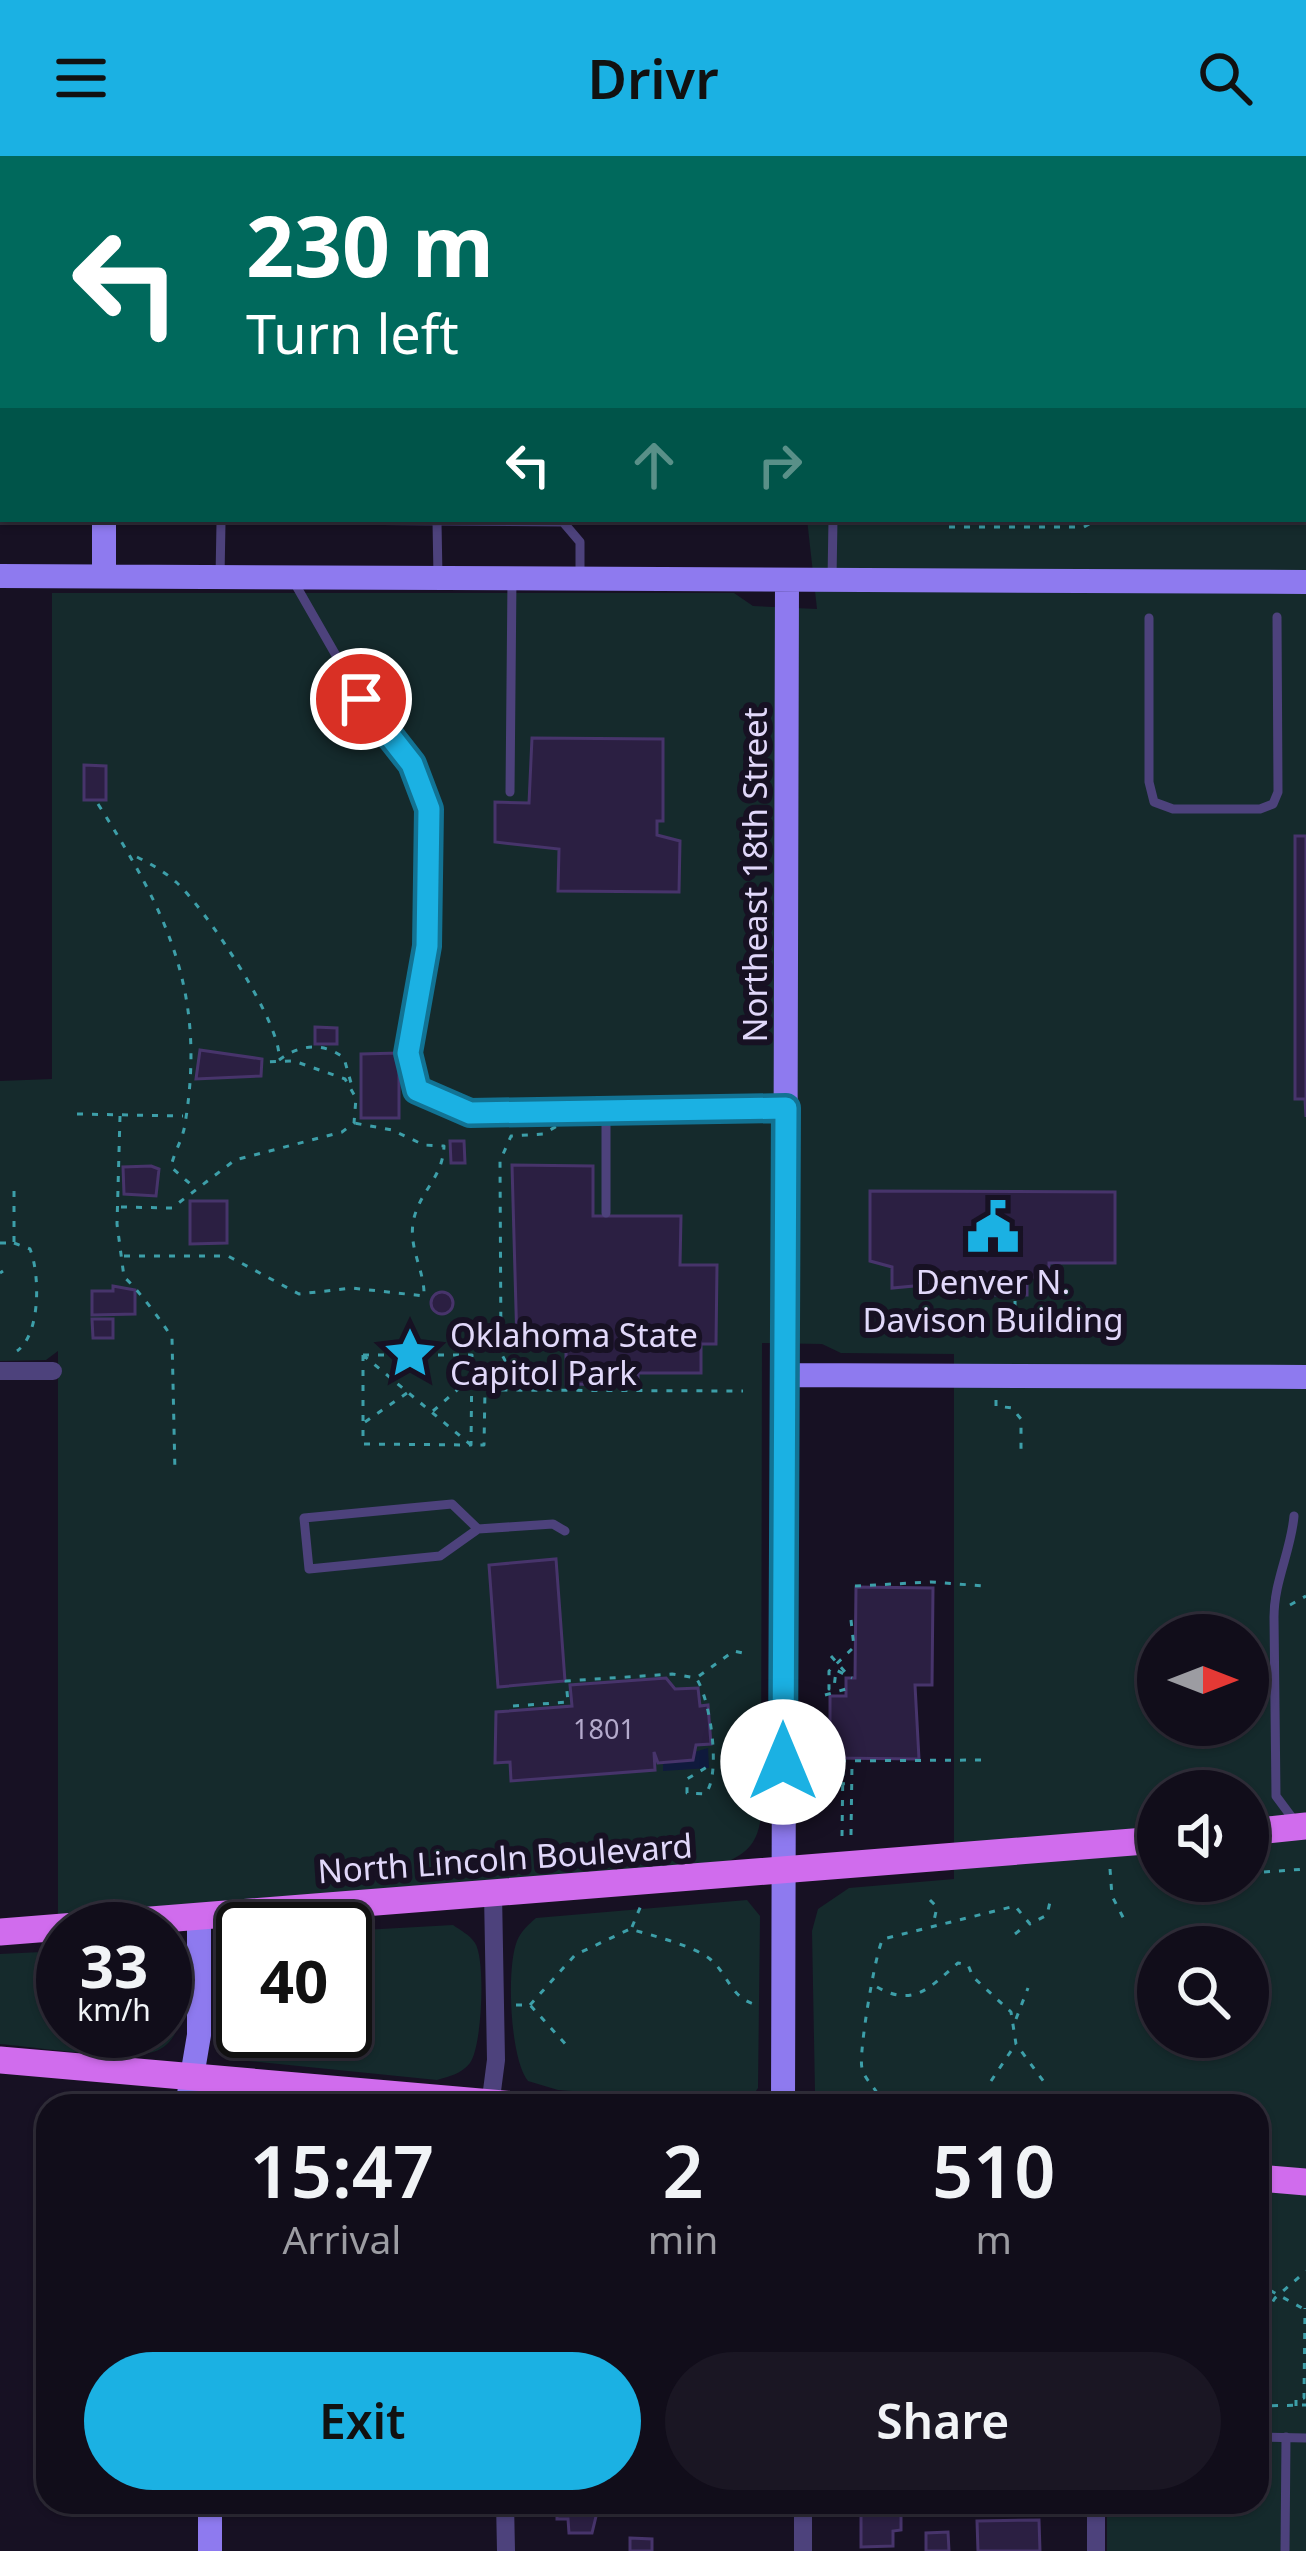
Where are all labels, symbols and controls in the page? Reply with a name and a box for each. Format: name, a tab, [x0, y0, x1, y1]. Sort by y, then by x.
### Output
text: Drivr	[587, 41, 719, 115]
icon: menu	[48, 45, 114, 111]
icon: search	[1192, 45, 1258, 111]
text: 230 m	[246, 187, 494, 302]
icon: left	[48, 204, 204, 360]
text: Turn left	[246, 296, 459, 370]
icon: left	[495, 432, 561, 498]
icon: ahead	[621, 432, 687, 498]
icon: right	[747, 432, 813, 498]
pin	[310, 648, 412, 750]
icon: arrive	[328, 666, 394, 732]
street label: Northeast 18th Street	[732, 707, 777, 1043]
public building icon: Denver N. Davison Building	[964, 1198, 1022, 1256]
place label: Denver N. Davison Building	[863, 1259, 1124, 1342]
place label: Oklahoma State Capitol Park	[450, 1312, 698, 1395]
place icon: Oklahoma State Capitol Park	[381, 1324, 439, 1382]
north arrow	[1137, 1614, 1269, 1746]
map controls	[1137, 1614, 1269, 2058]
position arrow	[720, 1699, 846, 1825]
house number: 1801	[573, 1710, 635, 1747]
button: sound	[1137, 1770, 1269, 1902]
street label: North Lincoln Boulevard	[316, 1822, 694, 1894]
speed limit sign: 40	[216, 1902, 372, 2058]
text: 33	[80, 1924, 148, 2006]
button: search	[1137, 1926, 1269, 2058]
text: km/h	[77, 1989, 151, 2030]
text: 15:47	[250, 2121, 434, 2219]
text: 2	[662, 2121, 704, 2219]
text: 510	[932, 2121, 1055, 2219]
text: Arrival	[282, 2212, 401, 2265]
text: min	[648, 2212, 718, 2265]
text: m	[975, 2212, 1012, 2265]
button: Exit	[84, 2352, 641, 2490]
button: Share	[665, 2352, 1221, 2490]

